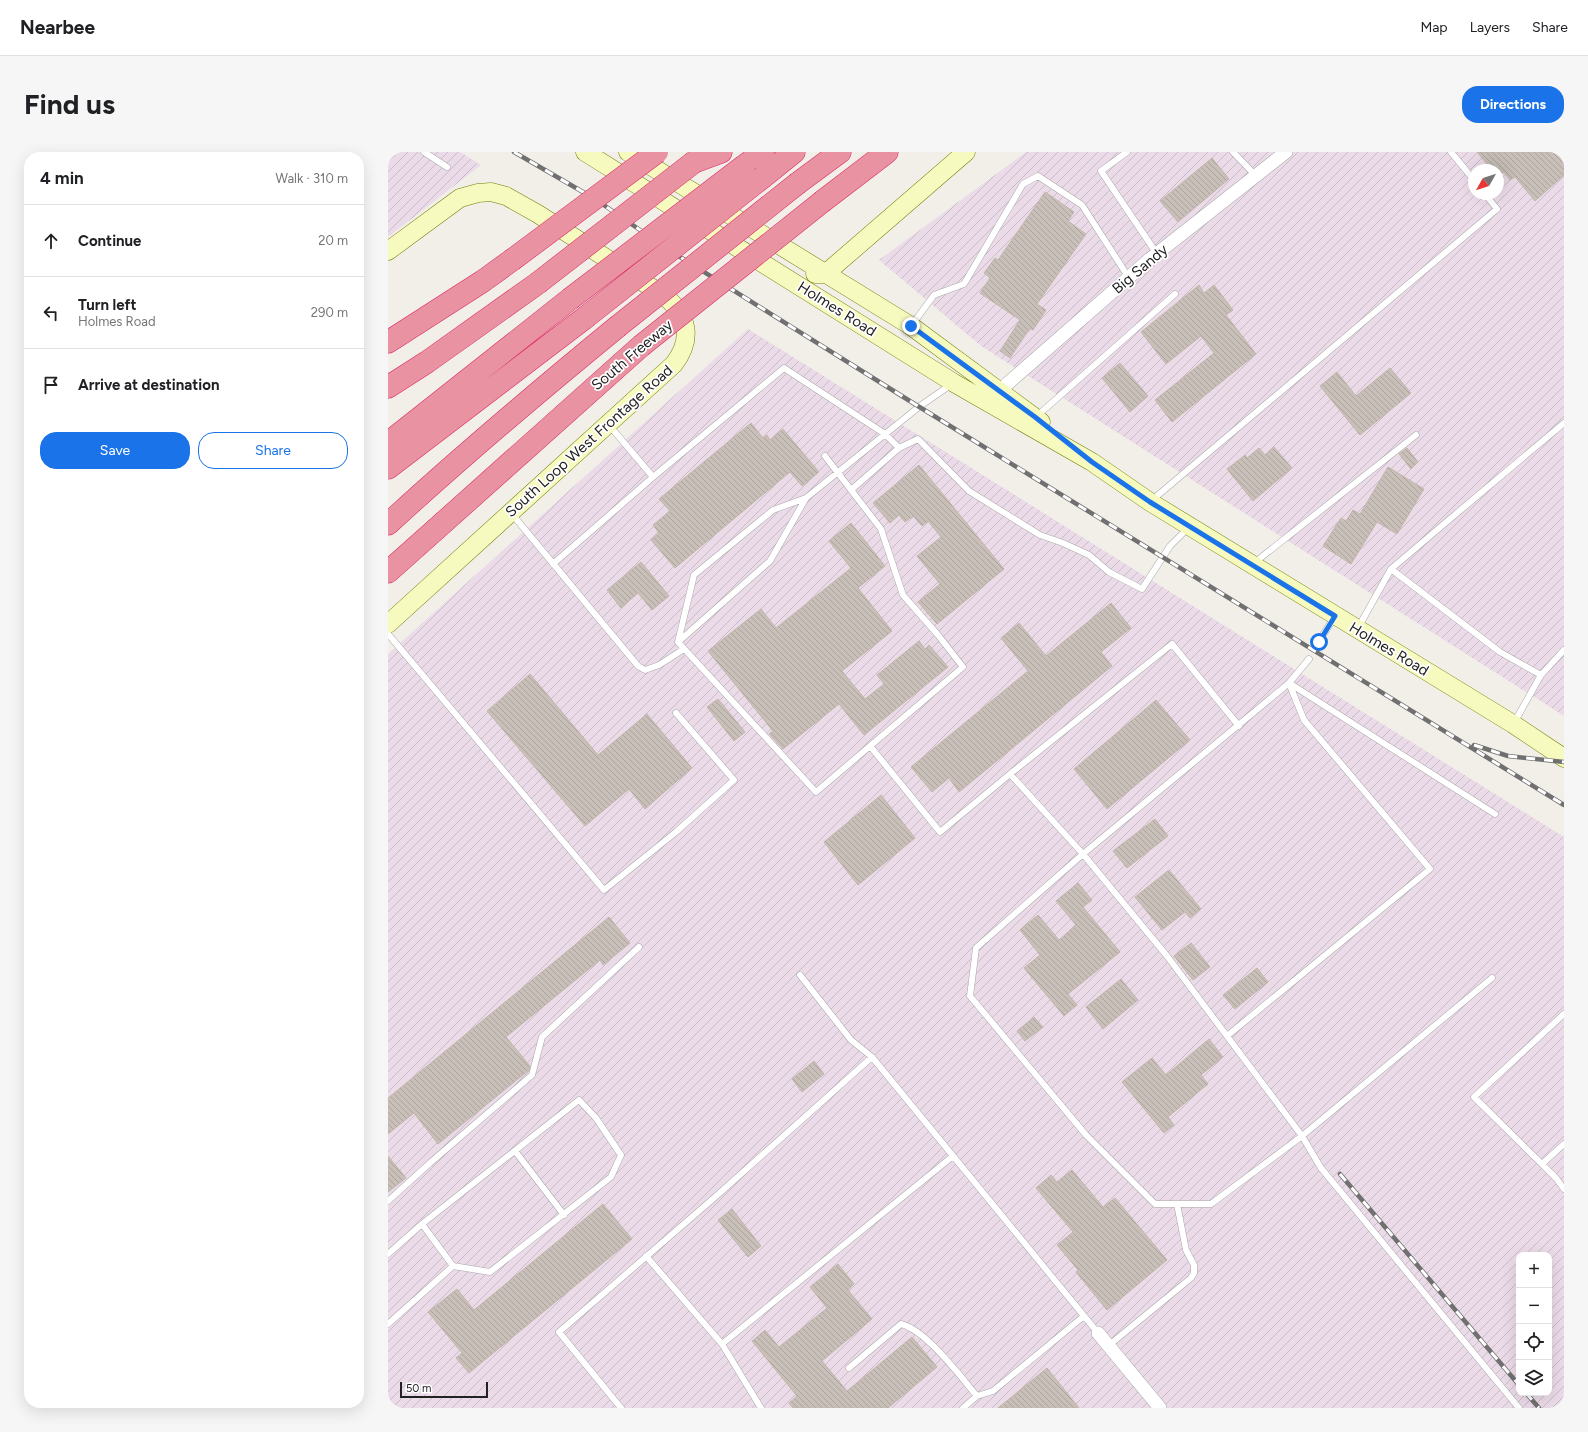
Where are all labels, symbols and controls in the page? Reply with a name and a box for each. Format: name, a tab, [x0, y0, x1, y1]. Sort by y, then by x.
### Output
text: Nearbee	[20, 16, 95, 39]
text: Map	[1420, 19, 1448, 36]
text: Layers	[1470, 19, 1510, 36]
text: Share	[1532, 19, 1568, 36]
button: Directions	[1462, 86, 1564, 123]
text: Find us	[24, 87, 115, 121]
north arrow	[1468, 164, 1504, 200]
text: 4 min	[40, 168, 84, 188]
text: Walk · 310 m	[275, 171, 348, 186]
icon: ahead	[40, 230, 62, 252]
text: Continue	[78, 232, 141, 250]
text: 20 m	[318, 233, 348, 248]
street label: Big Sandy	[1109, 240, 1172, 297]
street label: Holmes Road	[794, 278, 880, 340]
text: Turn left	[78, 296, 136, 314]
icon: left	[40, 302, 62, 324]
text: 290 m	[311, 305, 348, 320]
text: Holmes Road	[78, 314, 156, 329]
street label: South Freeway	[588, 316, 676, 394]
route end	[902, 317, 920, 335]
street label: South Loop West Frontage Road	[502, 361, 676, 521]
icon: arrive	[40, 374, 62, 396]
text: Arrive at destination	[78, 376, 219, 394]
button: Save	[40, 432, 190, 469]
button: Share	[198, 432, 348, 469]
street label: Holmes Road	[1346, 618, 1432, 680]
route start	[1310, 633, 1328, 651]
map controls	[1516, 1252, 1552, 1396]
button: +	[1516, 1252, 1552, 1288]
button: −	[1516, 1288, 1552, 1324]
button: locate	[1516, 1324, 1552, 1360]
button: layers	[1516, 1360, 1552, 1396]
scale bar	[400, 1380, 488, 1399]
text: 50 m	[406, 1382, 431, 1395]

